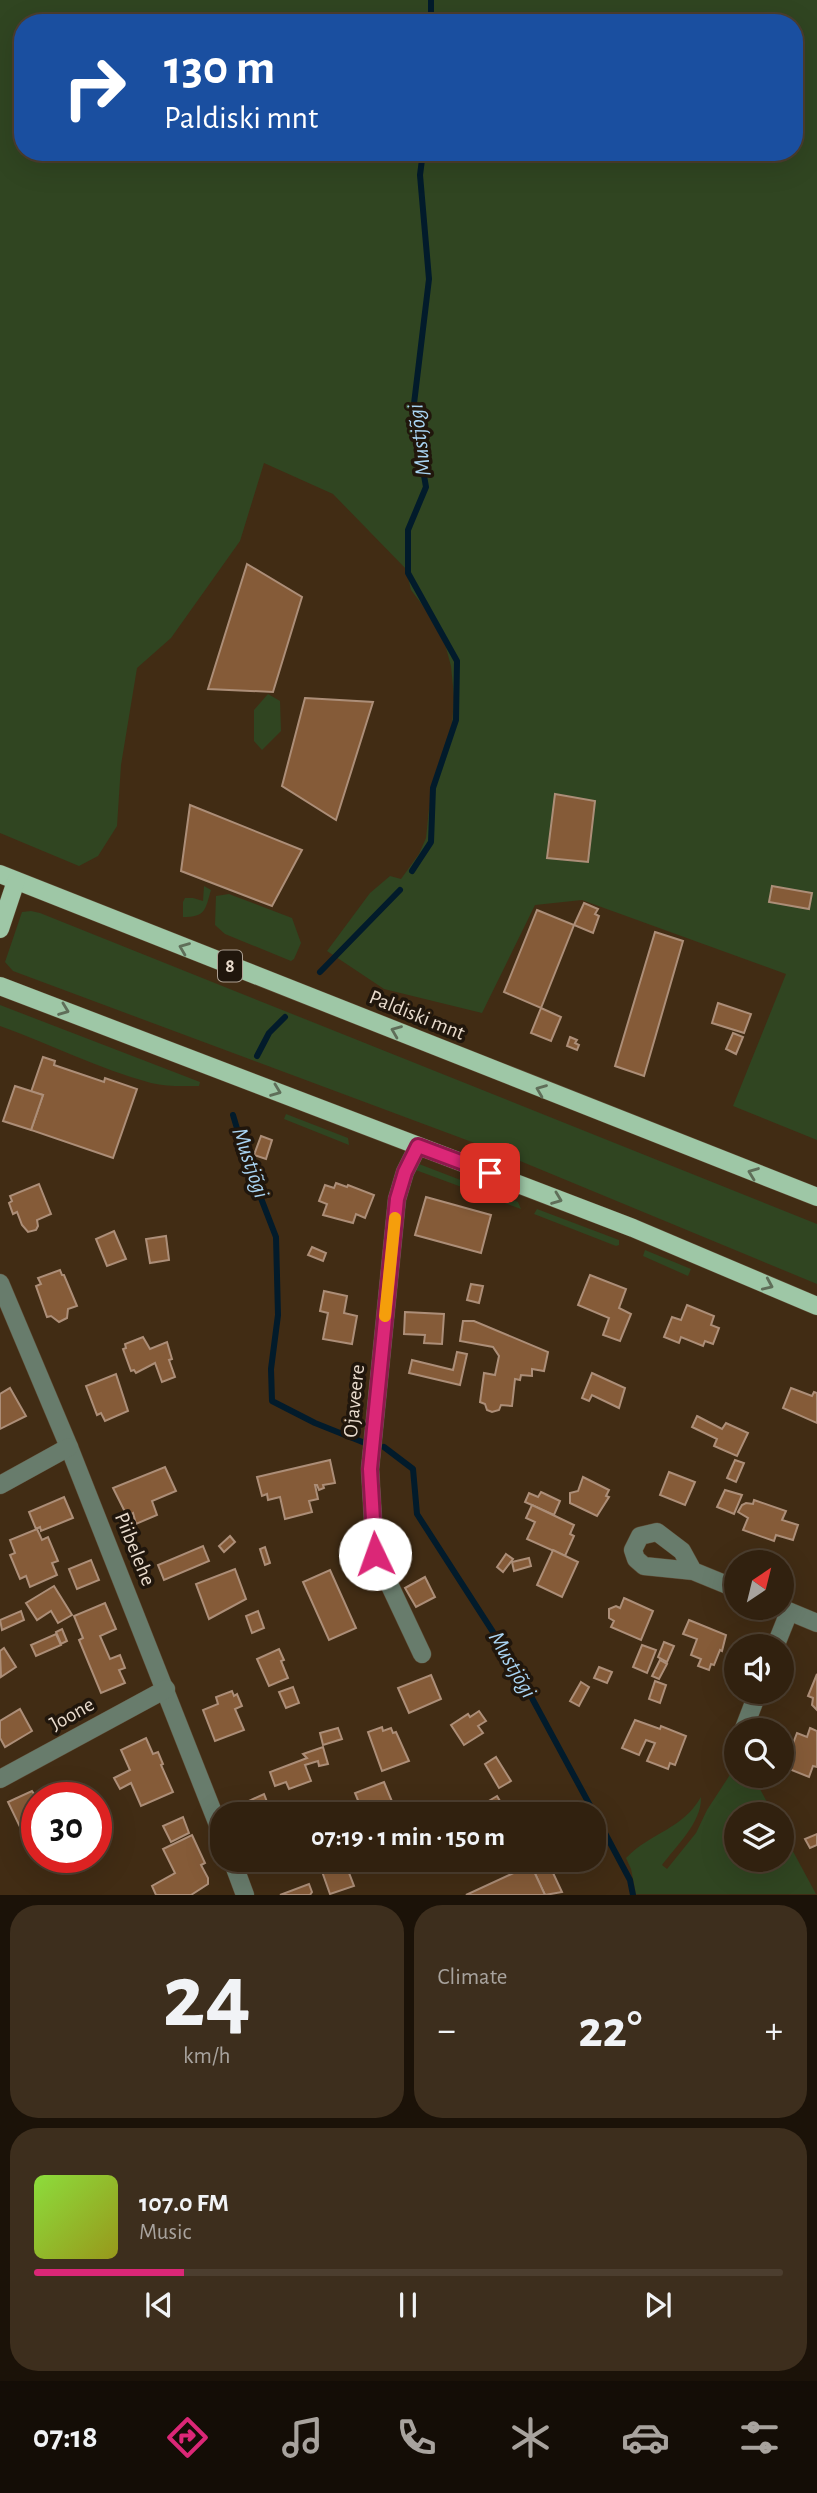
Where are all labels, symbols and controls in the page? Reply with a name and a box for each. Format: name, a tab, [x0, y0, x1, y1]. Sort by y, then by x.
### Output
icon: right	[49, 42, 140, 133]
text: 130 m	[164, 44, 275, 93]
text: Paldiski mnt	[164, 102, 318, 134]
water label: Mustjõgi	[404, 403, 436, 477]
one-way arrow	[179, 942, 191, 956]
road number: 8	[218, 950, 242, 982]
street label: Paldiski mnt	[366, 986, 468, 1044]
one-way arrow	[57, 1002, 69, 1016]
one-way arrow	[390, 1026, 402, 1040]
one-way arrow	[270, 1083, 282, 1097]
one-way arrow	[536, 1084, 548, 1098]
water label: Mustjõgi	[227, 1125, 273, 1201]
pin	[460, 1143, 520, 1203]
icon: arrive	[471, 1154, 509, 1192]
one-way arrow	[748, 1167, 760, 1181]
one-way arrow	[551, 1190, 563, 1204]
one-way arrow	[761, 1277, 773, 1291]
street label: Ojaveere	[340, 1363, 368, 1439]
street label: Piibelehe	[111, 1509, 159, 1589]
position arrow	[338, 1517, 412, 1591]
north arrow	[724, 1550, 794, 1620]
map controls	[724, 1550, 794, 1872]
water label: Mustjõgi	[484, 1628, 540, 1702]
button: sound	[724, 1634, 794, 1704]
street label: Joone	[46, 1693, 98, 1735]
button: search	[724, 1718, 794, 1788]
speed limit sign: 30	[21, 1782, 112, 1873]
button: layers	[724, 1802, 794, 1872]
text: 07:19 · 1 min · 150 m	[311, 1824, 505, 1850]
text: 24	[162, 1952, 251, 2043]
text: Climate	[438, 1966, 507, 1989]
text: 22°	[578, 2004, 642, 2056]
text: −	[438, 2012, 456, 2050]
text: +	[765, 2012, 783, 2050]
text: km/h	[183, 2045, 230, 2068]
text: 107.0 FM	[139, 2190, 229, 2216]
text: Music	[139, 2221, 191, 2244]
icon: previous	[140, 2286, 178, 2324]
icon: pause	[389, 2286, 427, 2324]
icon: next	[639, 2286, 677, 2324]
icon: directions	[163, 2413, 212, 2462]
icon: music	[278, 2413, 327, 2462]
icon: phone	[392, 2413, 441, 2462]
icon: climate	[506, 2413, 555, 2462]
icon: car	[621, 2413, 670, 2462]
icon: filters	[735, 2413, 784, 2462]
text: 07:18	[33, 2421, 98, 2453]

